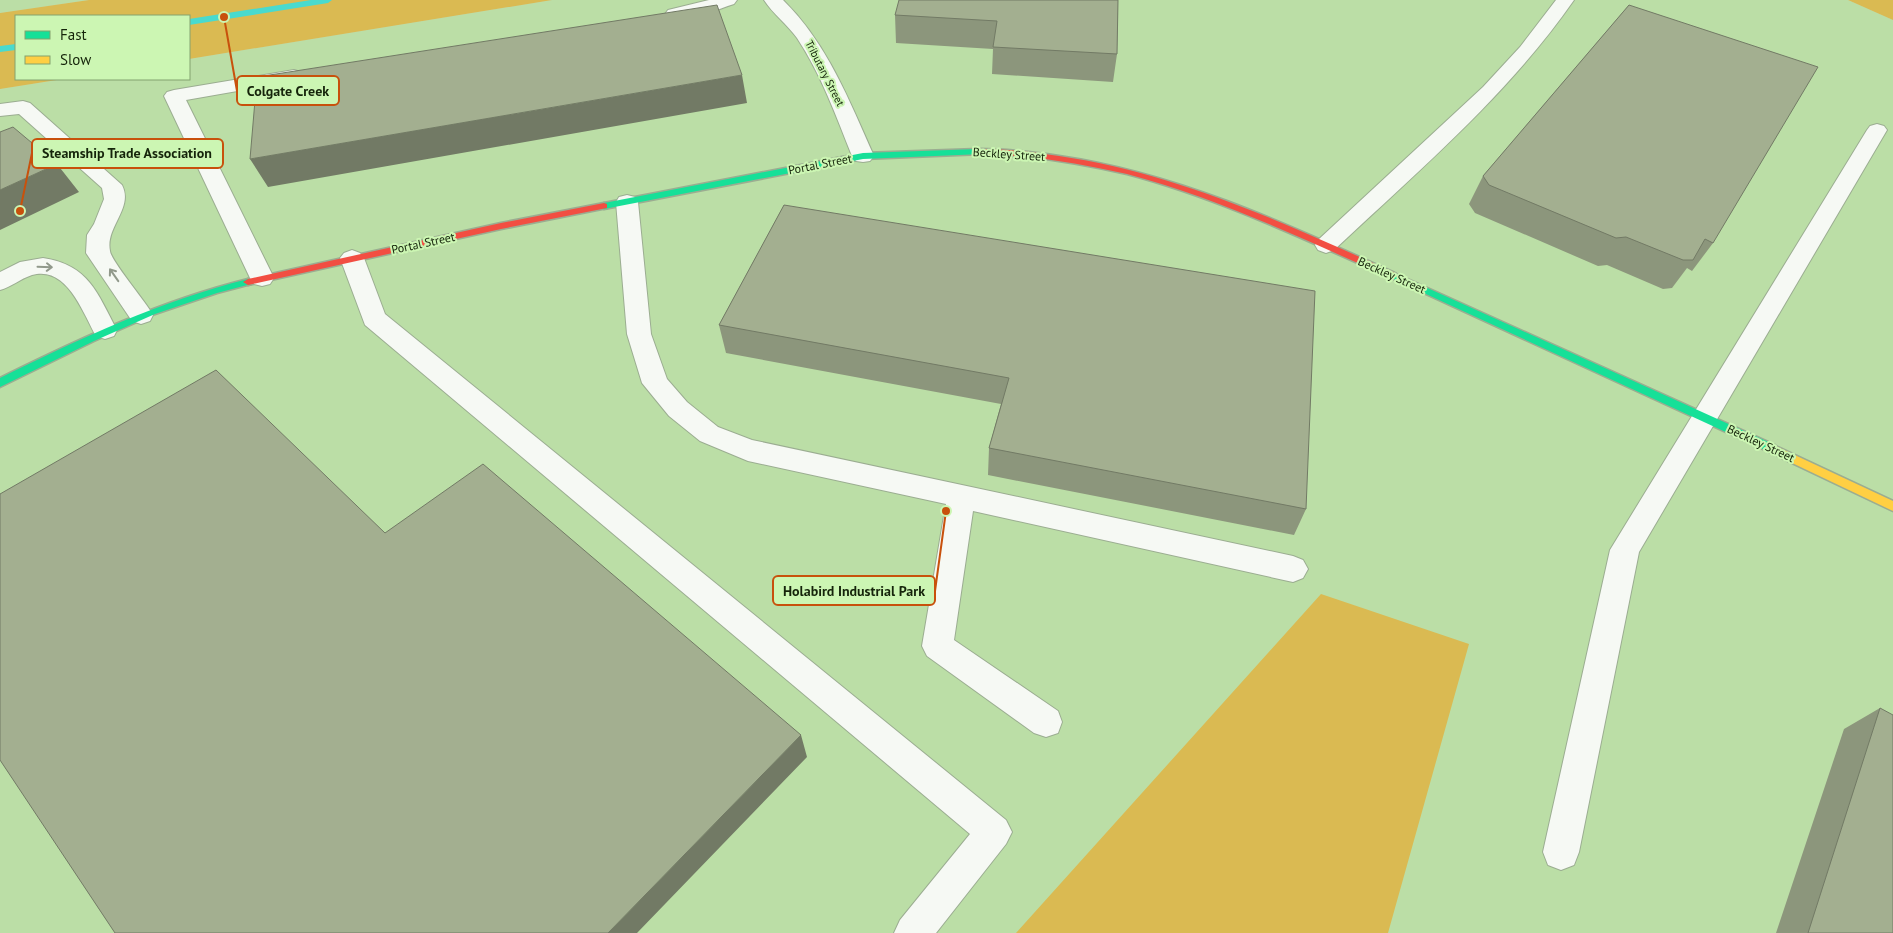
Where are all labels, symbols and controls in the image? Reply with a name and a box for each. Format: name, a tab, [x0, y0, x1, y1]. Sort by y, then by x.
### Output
legend	[15, 15, 190, 80]
text: Fast	[60, 25, 87, 44]
street label: Tributary Street	[802, 38, 848, 109]
text: Slow	[60, 50, 91, 69]
callout: Colgate Creek	[237, 76, 339, 105]
text: Colgate Creek	[247, 82, 329, 100]
callout: Steamship Trade Association	[32, 139, 223, 168]
text: Steamship Trade Association	[42, 144, 212, 162]
street label: Beckley Street	[972, 144, 1046, 164]
street label: Portal Street	[787, 150, 853, 178]
street label: Portal Street	[390, 229, 456, 257]
street label: Beckley Street	[1356, 253, 1428, 297]
one-way arrow	[37, 263, 53, 272]
one-way arrow	[109, 268, 119, 282]
street label: Beckley Street	[1725, 421, 1797, 465]
callout: Holabird Industrial Park	[773, 576, 935, 605]
text: Holabird Industrial Park	[783, 582, 925, 600]

